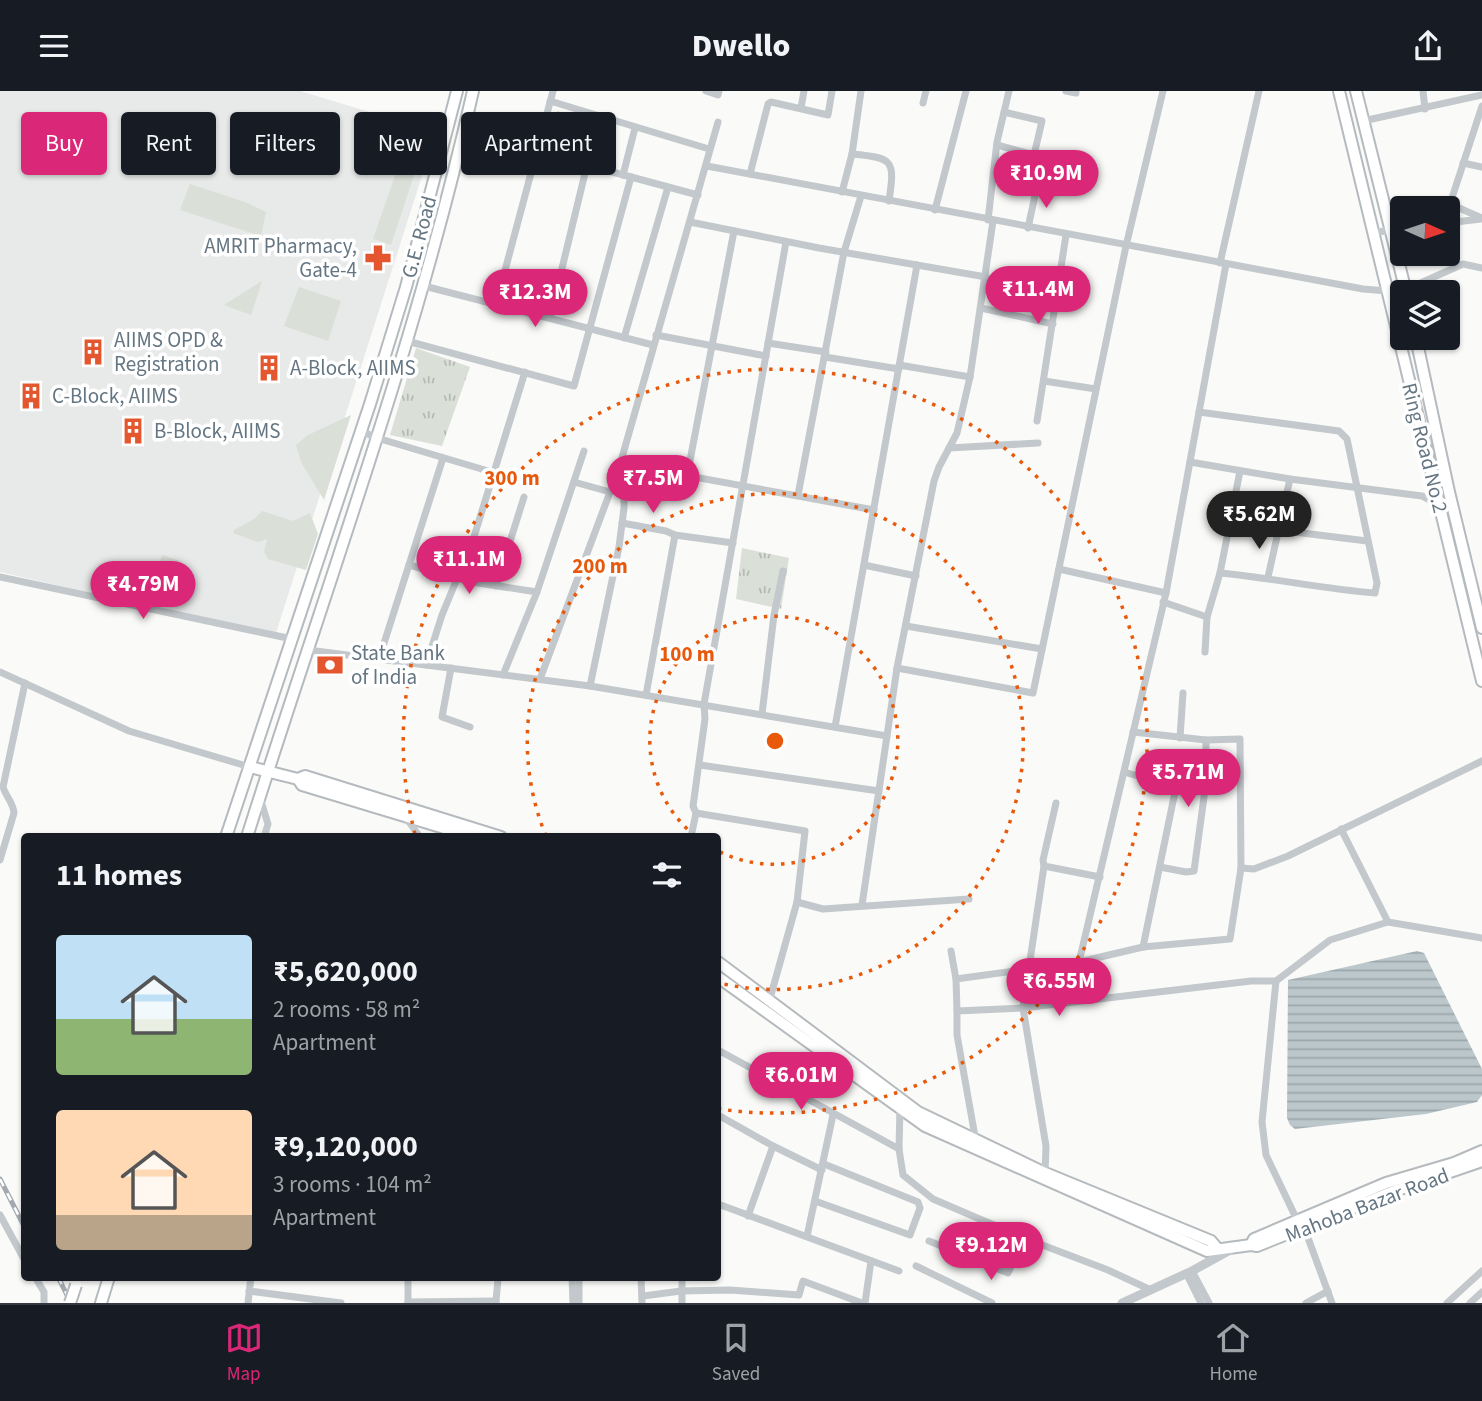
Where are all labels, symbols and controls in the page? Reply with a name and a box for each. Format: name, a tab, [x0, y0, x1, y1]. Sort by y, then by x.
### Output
text: Dwello	[692, 23, 790, 69]
icon: menu	[35, 27, 73, 65]
icon: share	[1409, 27, 1447, 65]
chip: Buy	[21, 112, 107, 175]
chip: Rent	[121, 112, 216, 175]
chip: Filters	[230, 112, 340, 175]
chip: New	[354, 112, 447, 175]
chip: Apartment	[461, 112, 616, 175]
pin: ₹10.9M	[989, 151, 1103, 210]
text: ₹10.9M	[1009, 156, 1083, 189]
street label: G.E. Road	[394, 193, 444, 281]
north arrow	[1390, 196, 1460, 266]
map controls	[1390, 196, 1460, 350]
place label: AMRIT Pharmacy, Gate-4	[204, 231, 357, 285]
pharmacy icon: AMRIT Pharmacy, Gate-4	[363, 243, 393, 273]
pin: ₹11.4M	[981, 267, 1095, 326]
pin: ₹12.3M	[478, 269, 592, 329]
text: ₹11.4M	[1001, 272, 1075, 305]
text: ₹12.3M	[498, 275, 572, 308]
button: layers	[1390, 280, 1460, 350]
place label: AIIMS OPD & Registration	[114, 325, 223, 379]
building icon: AIIMS OPD & Registration	[78, 337, 108, 367]
building icon: A-Block, AIIMS	[254, 353, 284, 383]
place label: A-Block, AIIMS	[290, 353, 416, 383]
street label: Ring Road No.2	[1394, 380, 1456, 516]
building icon: C-Block, AIIMS	[16, 381, 46, 411]
place label: C-Block, AIIMS	[52, 381, 178, 411]
building icon: B-Block, AIIMS	[118, 416, 148, 446]
place label: B-Block, AIIMS	[154, 416, 281, 446]
pin: ₹7.5M	[604, 455, 702, 515]
text: ₹7.5M	[623, 461, 683, 494]
text: 300 m	[484, 463, 540, 493]
pin: ₹5.62M	[1202, 491, 1316, 551]
text: ₹5.62M	[1222, 497, 1296, 530]
pin: ₹11.1M	[412, 537, 526, 596]
text: ₹11.1M	[432, 542, 506, 575]
text: 200 m	[572, 551, 628, 581]
pin: ₹4.79M	[86, 561, 200, 621]
text: ₹4.79M	[106, 567, 180, 600]
place label: State Bank of India	[351, 638, 446, 692]
text: 100 m	[659, 639, 715, 669]
bank icon: State Bank of India	[315, 650, 345, 680]
centre of rings	[763, 729, 787, 753]
pin: ₹5.71M	[1131, 749, 1245, 809]
text: ₹5.71M	[1151, 755, 1225, 788]
text: 11 homes	[56, 854, 182, 897]
icon: filters	[648, 856, 686, 894]
text: ₹5,620,000	[273, 950, 418, 993]
pin: ₹6.55M	[1002, 958, 1116, 1018]
icon: home	[112, 963, 196, 1047]
text: ₹6.55M	[1022, 964, 1096, 997]
text: 2 rooms · 58 m²	[273, 993, 420, 1026]
text: Apartment	[273, 1026, 376, 1059]
pin: ₹6.01M	[744, 1053, 858, 1112]
text: ₹6.01M	[764, 1058, 838, 1091]
text: ₹9,120,000	[273, 1125, 418, 1168]
icon: home	[112, 1138, 196, 1222]
street label: Mahoba Bazar Road	[1281, 1160, 1453, 1250]
text: 3 rooms · 104 m²	[273, 1168, 432, 1201]
text: Apartment	[273, 1201, 376, 1234]
pin: ₹9.12M	[934, 1223, 1048, 1282]
text: ₹9.12M	[954, 1228, 1028, 1261]
tab: Map	[225, 1319, 263, 1388]
tab: Saved	[712, 1319, 760, 1388]
tab: Home	[1210, 1319, 1257, 1388]

